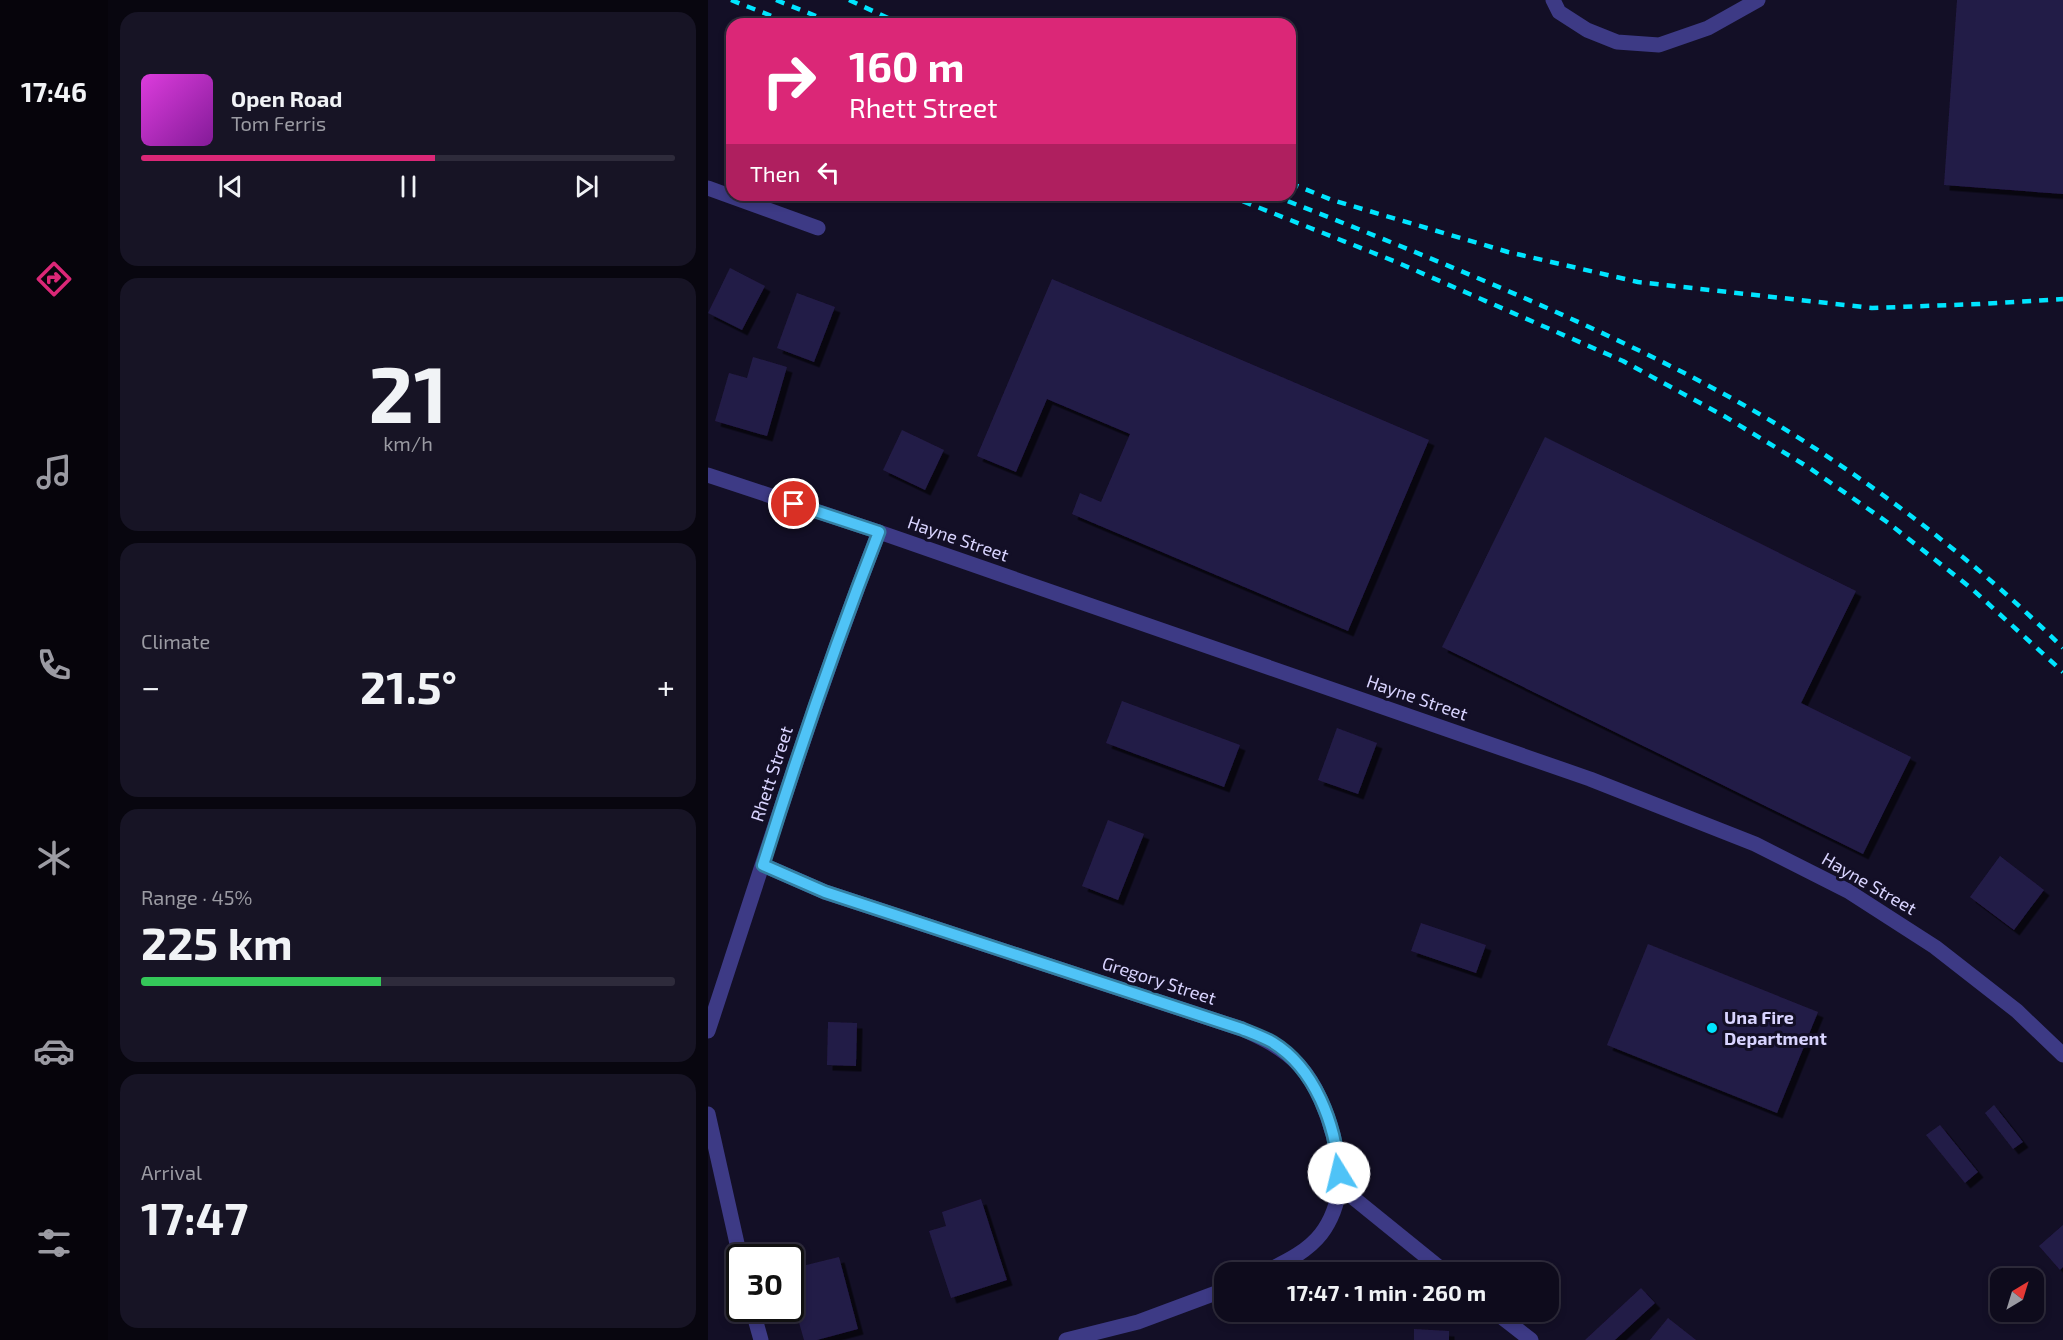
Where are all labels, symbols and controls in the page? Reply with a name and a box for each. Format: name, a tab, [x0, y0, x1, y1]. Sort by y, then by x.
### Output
text: 160 m	[849, 40, 965, 90]
icon: right	[750, 42, 828, 120]
text: 17:46	[21, 75, 87, 107]
text: Open Road	[231, 85, 343, 111]
text: Rhett Street	[849, 91, 998, 123]
text: Tom Ferris	[231, 111, 326, 135]
icon: left	[812, 156, 845, 189]
text: Then	[750, 160, 800, 186]
icon: previous	[214, 170, 247, 203]
icon: pause	[392, 170, 425, 203]
icon: next	[570, 170, 603, 203]
icon: directions	[33, 258, 75, 300]
text: 21	[368, 345, 448, 439]
text: km/h	[383, 431, 433, 455]
icon: music	[33, 451, 75, 493]
pin	[768, 478, 819, 529]
icon: arrive	[777, 487, 810, 520]
street label: Hayne Street	[905, 510, 1012, 566]
text: Climate	[141, 629, 210, 653]
icon: phone	[33, 644, 75, 686]
text: 21.5°	[360, 659, 457, 713]
text: −	[141, 666, 160, 706]
text: +	[657, 666, 675, 706]
street label: Hayne Street	[1364, 669, 1471, 725]
street label: Rhett Street	[745, 723, 797, 824]
icon: climate	[33, 837, 75, 879]
street label: Hayne Street	[1818, 847, 1921, 919]
text: Range · 45%	[141, 885, 252, 909]
text: 225 km	[141, 915, 293, 969]
street label: Gregory Street	[1100, 951, 1219, 1009]
place label: Una Fire Department	[1724, 1006, 1827, 1049]
marker: Una Fire Department	[1705, 1021, 1719, 1035]
icon: car	[33, 1030, 75, 1072]
position arrow	[1307, 1141, 1371, 1205]
text: Arrival	[141, 1160, 202, 1184]
text: 17:47	[141, 1190, 248, 1244]
icon: filters	[33, 1222, 75, 1264]
speed limit sign: 30	[726, 1244, 804, 1322]
north arrow	[1990, 1268, 2044, 1322]
map controls	[1990, 1268, 2044, 1322]
text: 17:47 · 1 min · 260 m	[1287, 1279, 1486, 1305]

